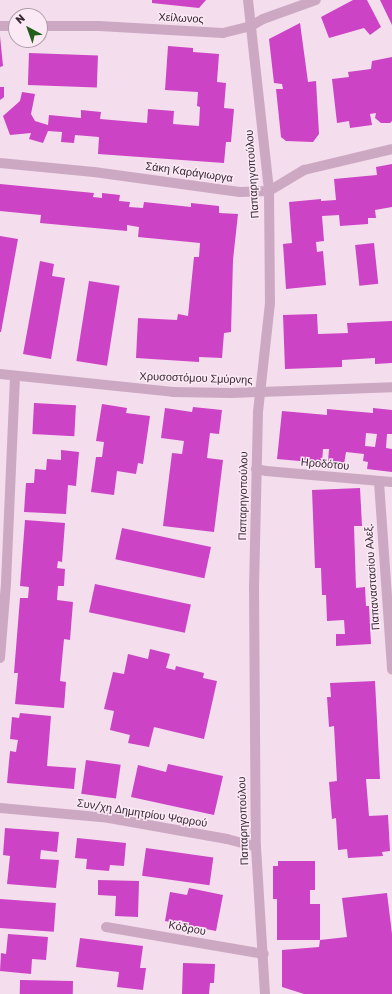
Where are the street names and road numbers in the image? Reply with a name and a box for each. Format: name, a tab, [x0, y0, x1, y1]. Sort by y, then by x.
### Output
street label: Χείλωνος	[158, 11, 204, 27]
street label: Παπαρηγοπούλου	[243, 129, 263, 219]
street label: Σάκη Καράγιωργα	[144, 160, 234, 186]
street label: Χρυσοστόμου Σμύρνης	[139, 370, 253, 388]
street label: Παπαρηγοπούλου	[237, 451, 251, 541]
street label: Ηροδότου	[300, 456, 350, 474]
street label: Παπαναστασίου Αλεξ.	[363, 523, 383, 631]
street label: Παπαρηγοπούλου	[236, 776, 252, 866]
street label: Συν/χη Δημητρίου Ψαρρού	[76, 797, 208, 831]
street label: Κόδρου	[167, 919, 207, 939]

